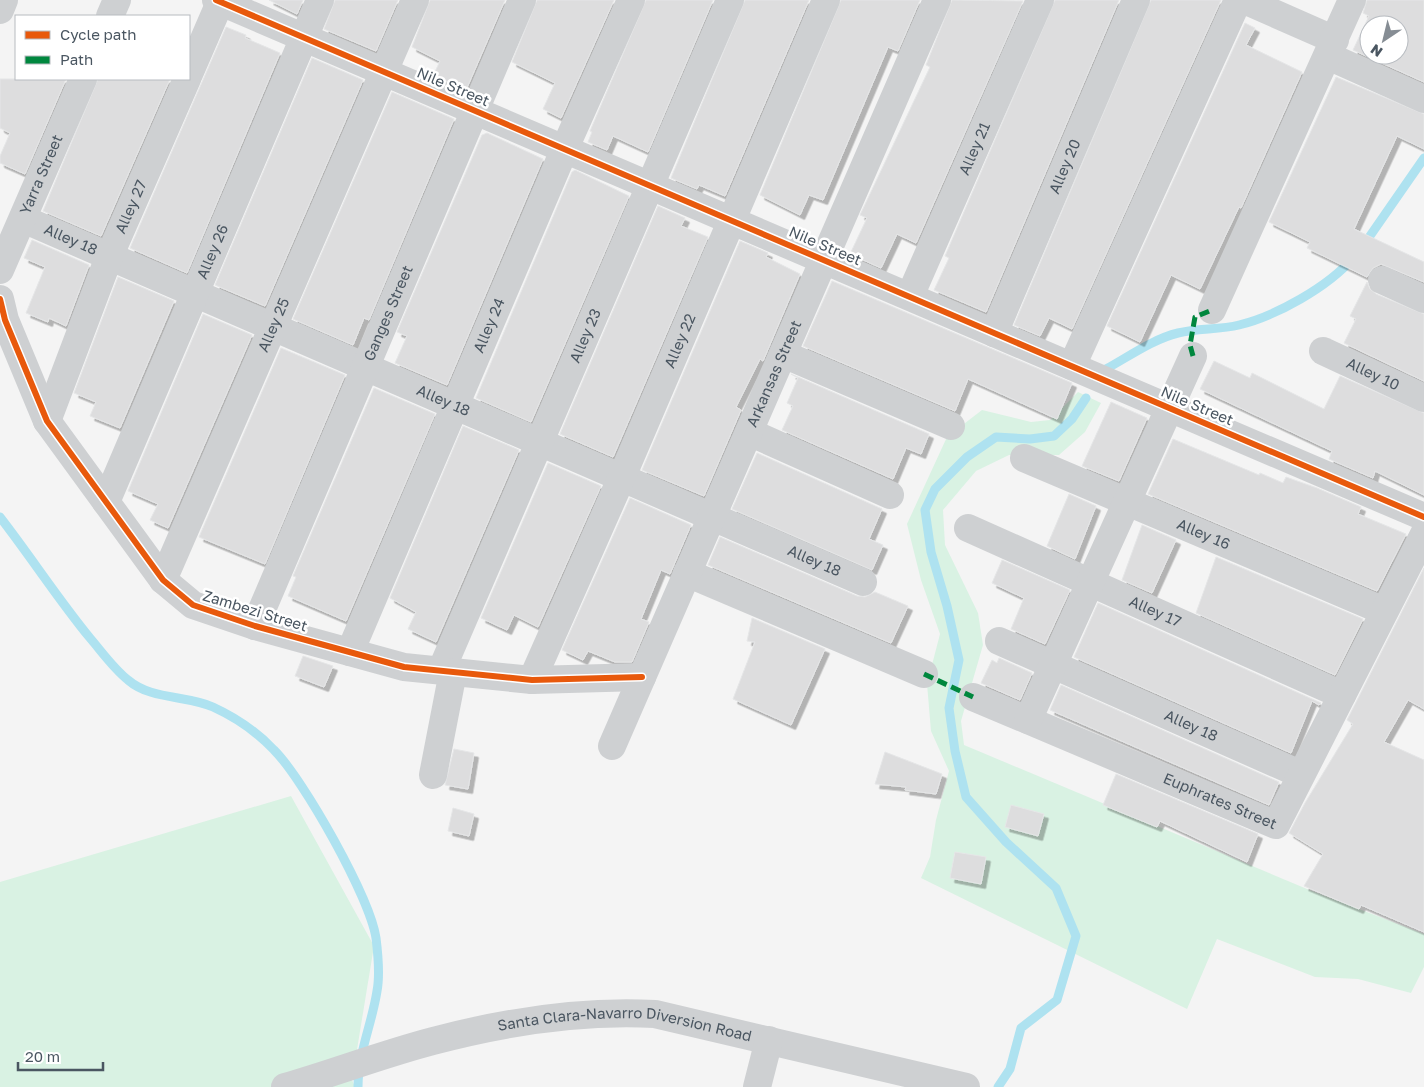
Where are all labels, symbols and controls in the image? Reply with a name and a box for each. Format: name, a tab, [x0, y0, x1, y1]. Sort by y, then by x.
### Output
legend	[15, 15, 190, 80]
north arrow	[1359, 15, 1409, 65]
text: Cycle path	[60, 25, 136, 43]
text: N	[1367, 41, 1385, 61]
text: Path	[60, 50, 93, 68]
street label: Nile Street	[414, 63, 492, 109]
street label: Alley 21	[954, 119, 993, 177]
street label: Yarra Street	[15, 132, 66, 217]
street label: Alley 20	[1044, 136, 1084, 196]
street label: Alley 27	[110, 177, 150, 236]
street label: Alley 18	[42, 219, 101, 258]
street label: Alley 26	[192, 221, 231, 281]
street label: Nile Street	[786, 222, 864, 268]
street label: Ganges Street	[359, 262, 416, 363]
street label: Alley 25	[253, 295, 293, 354]
street label: Alley 24	[469, 295, 508, 355]
street label: Alley 23	[565, 306, 604, 365]
street label: Alley 22	[660, 311, 699, 370]
street label: Arkansas Street	[742, 317, 804, 430]
street label: Alley 10	[1344, 353, 1403, 393]
street label: Alley 18	[414, 380, 473, 419]
street label: Nile Street	[1158, 382, 1236, 428]
street label: Alley 16	[1174, 514, 1233, 553]
street label: Alley 18	[785, 541, 844, 579]
street label: Zambezi Street	[201, 586, 310, 635]
street label: Alley 17	[1127, 591, 1184, 630]
street label: Alley 18	[1162, 705, 1221, 745]
street label: Euphrates Street	[1161, 768, 1280, 832]
street label: Santa Clara-Navarro Diversion Road	[496, 1003, 754, 1044]
scale bar	[18, 1040, 102, 1072]
text: 20 m	[25, 1047, 60, 1065]

